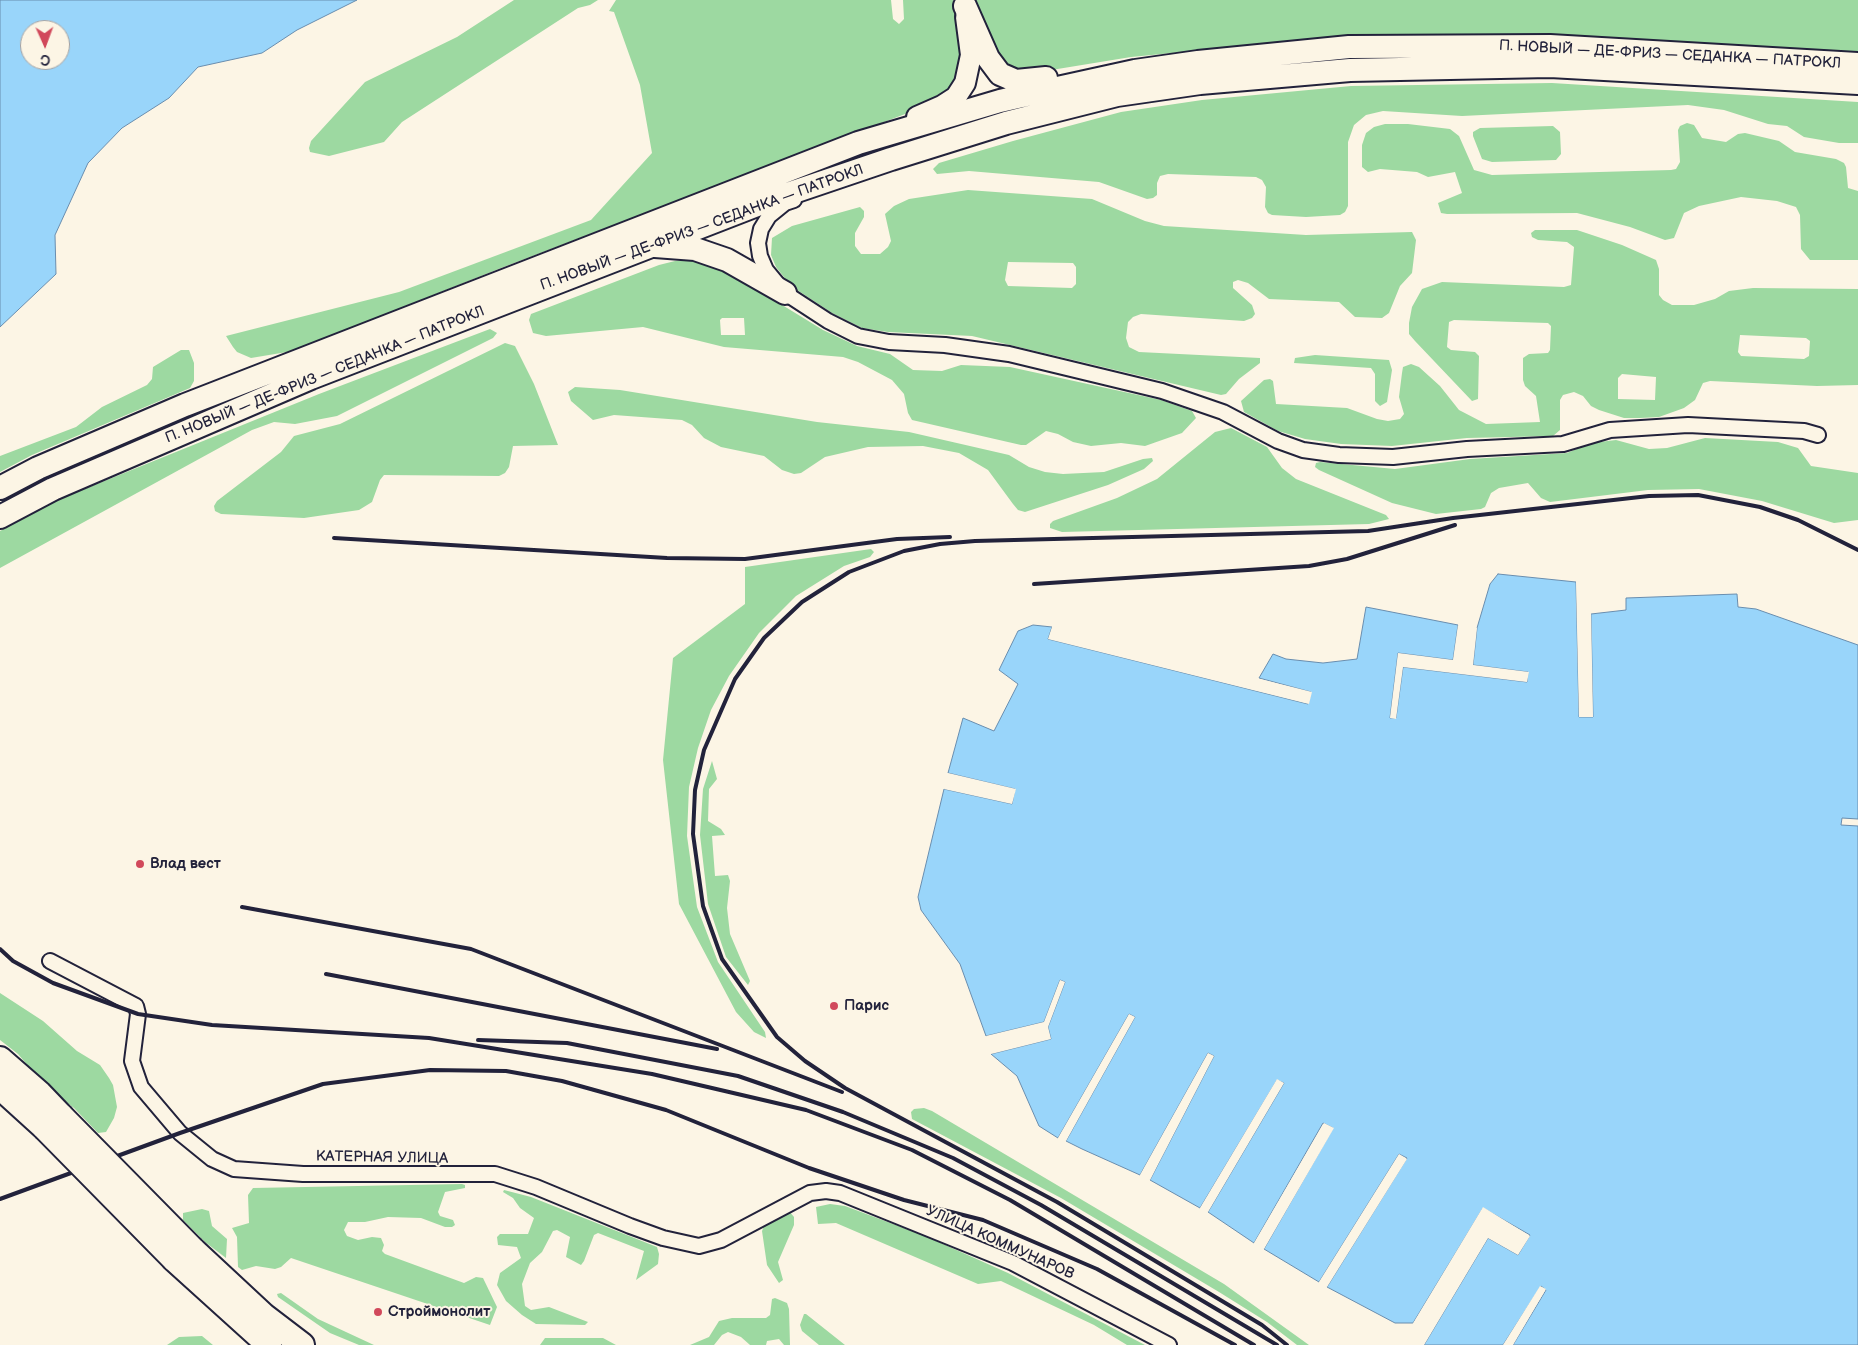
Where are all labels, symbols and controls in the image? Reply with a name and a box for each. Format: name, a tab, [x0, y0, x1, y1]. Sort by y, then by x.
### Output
north arrow	[20, 20, 70, 70]
street label: П. НОВЫЙ — ДЕ-ФРИЗ — СЕДАНКА — ПАТРОКЛ	[1498, 37, 1842, 73]
text: С	[40, 51, 51, 68]
street label: П. НОВЫЙ — ДЕ-ФРИЗ — СЕДАНКА — ПАТРОКЛ	[538, 161, 866, 295]
street label: П. НОВЫЙ — ДЕ-ФРИЗ — СЕДАНКА — ПАТРОКЛ	[163, 302, 487, 448]
place label: Влад вест	[150, 855, 221, 873]
marker: Влад вест	[134, 858, 146, 870]
place label: Парис	[844, 997, 889, 1015]
marker: Парис	[828, 1000, 840, 1012]
street label: КАТЕРНАЯ УЛИЦА	[316, 1148, 448, 1168]
street label: УЛИЦА КОММУНАРОВ	[923, 1202, 1077, 1284]
place label: Строймонолит	[388, 1303, 490, 1321]
marker: Строймонолит	[372, 1306, 384, 1318]

